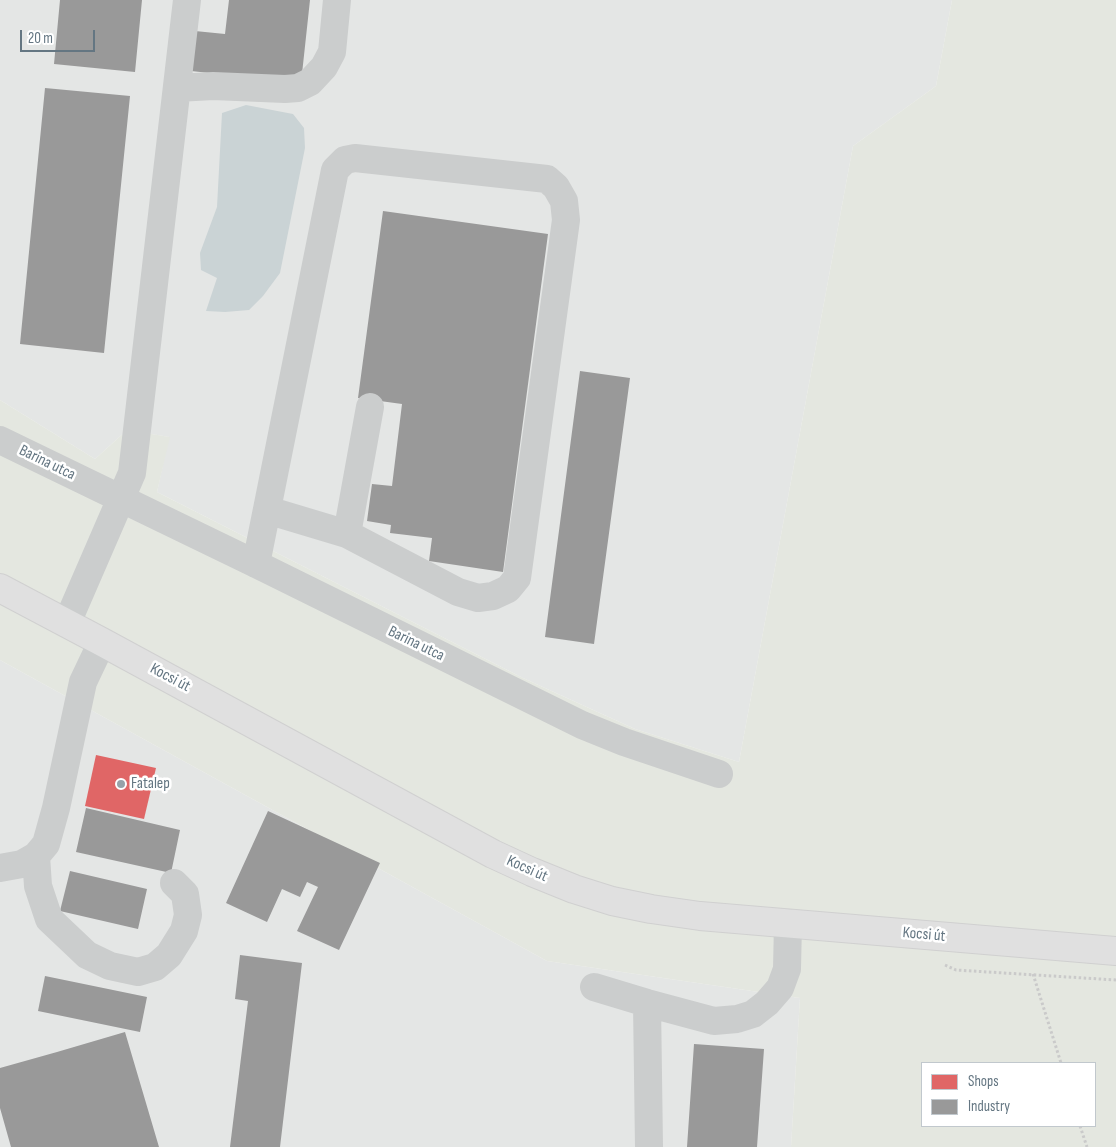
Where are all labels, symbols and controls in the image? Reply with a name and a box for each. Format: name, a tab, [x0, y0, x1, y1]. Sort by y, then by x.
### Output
scale bar	[22, 20, 98, 52]
text: 20 m	[28, 29, 53, 48]
street label: Barina utca	[16, 441, 78, 485]
street label: Barina utca	[385, 622, 447, 666]
street label: Kocsi út	[147, 659, 193, 697]
place label: Fatalep	[131, 774, 170, 794]
marker: Fatalep	[115, 778, 127, 790]
street label: Kocsi út	[504, 852, 550, 886]
street label: Kocsi út	[902, 924, 946, 946]
legend	[921, 1062, 1096, 1127]
text: Shops	[968, 1072, 999, 1091]
text: Industry	[968, 1097, 1010, 1116]

